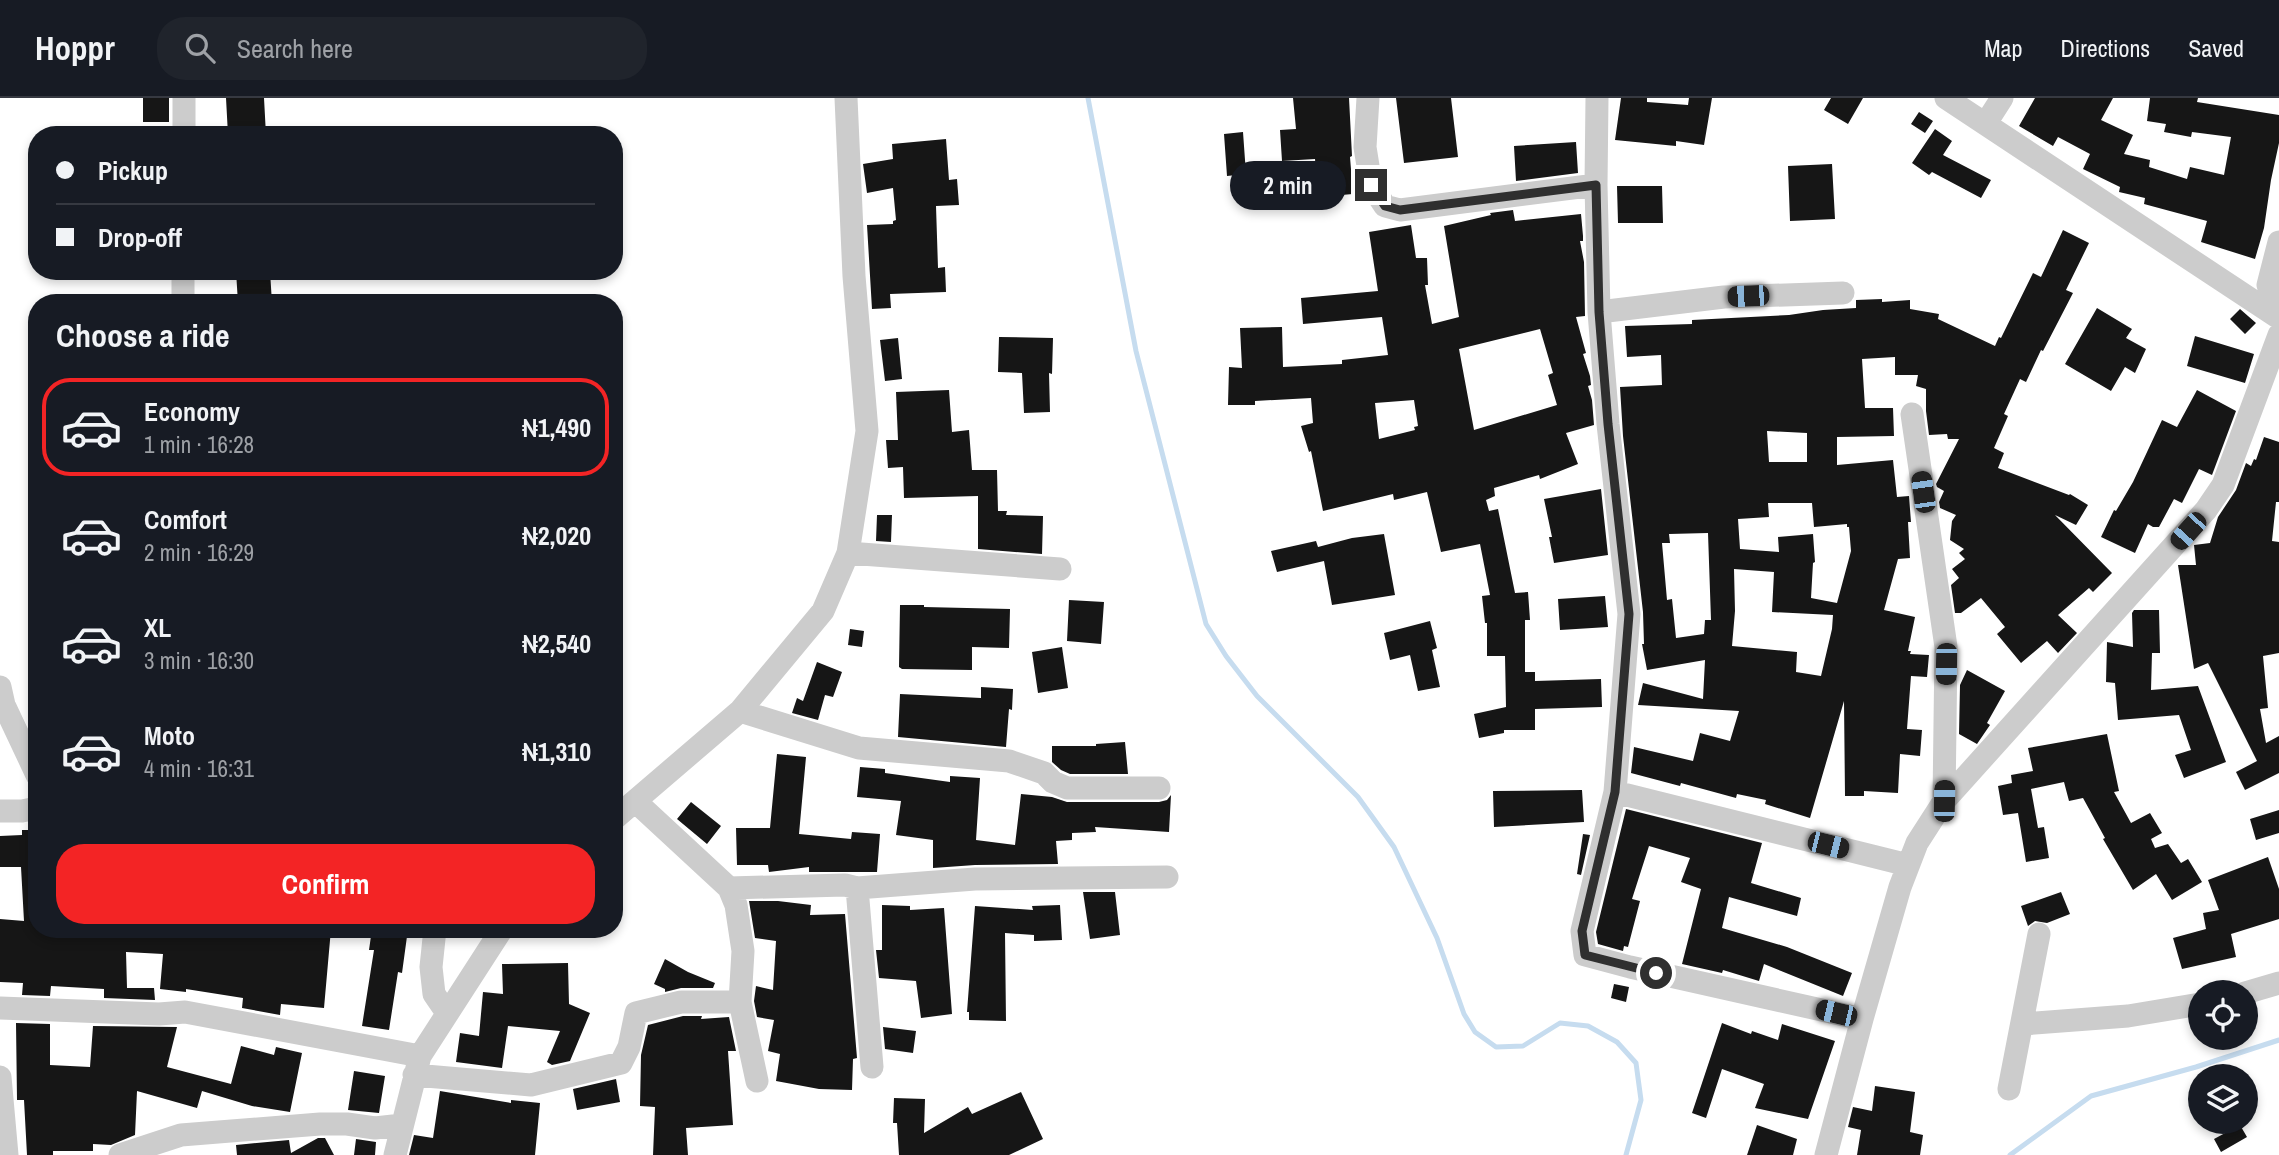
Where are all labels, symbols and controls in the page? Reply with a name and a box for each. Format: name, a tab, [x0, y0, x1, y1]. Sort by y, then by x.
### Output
search box	[157, 17, 647, 80]
text: Hoppr	[35, 26, 115, 70]
icon: search	[181, 29, 219, 67]
text: Search here	[237, 31, 353, 66]
text: Map	[1984, 32, 2022, 64]
text: Directions	[2060, 32, 2150, 64]
text: Saved	[2188, 32, 2244, 64]
text: Pickup	[98, 153, 168, 188]
callout: 2 min	[1231, 160, 1346, 210]
route end	[1355, 169, 1387, 201]
text: 2 min	[1263, 170, 1313, 201]
text: Drop-off	[98, 220, 182, 255]
car	[1727, 285, 1770, 307]
text: Choose a ride	[56, 314, 230, 357]
text: Economy	[144, 394, 240, 429]
icon: car	[60, 396, 123, 459]
text: ₦1,490	[522, 410, 591, 445]
text: 1 min · 16:28	[144, 429, 254, 460]
car	[1910, 470, 1937, 514]
text: Comfort	[144, 502, 227, 537]
icon: car	[60, 504, 123, 567]
car	[2167, 508, 2210, 554]
text: ₦2,020	[522, 518, 591, 553]
text: 2 min · 16:29	[144, 537, 254, 568]
text: XL	[144, 610, 171, 645]
icon: car	[60, 612, 123, 675]
text: ₦2,540	[522, 626, 591, 661]
car	[1936, 643, 1957, 685]
text: 3 min · 16:30	[144, 645, 254, 676]
text: Moto	[144, 718, 195, 753]
icon: car	[60, 720, 123, 783]
text: ₦1,310	[522, 734, 591, 769]
text: 4 min · 16:31	[144, 753, 254, 784]
car	[1934, 780, 1955, 822]
car	[1806, 830, 1851, 860]
button: Confirm	[56, 844, 595, 924]
route start	[1640, 957, 1672, 989]
map controls	[2188, 980, 2258, 1134]
button: locate	[2188, 980, 2258, 1050]
car	[1814, 998, 1859, 1028]
button: layers	[2188, 1064, 2258, 1134]

